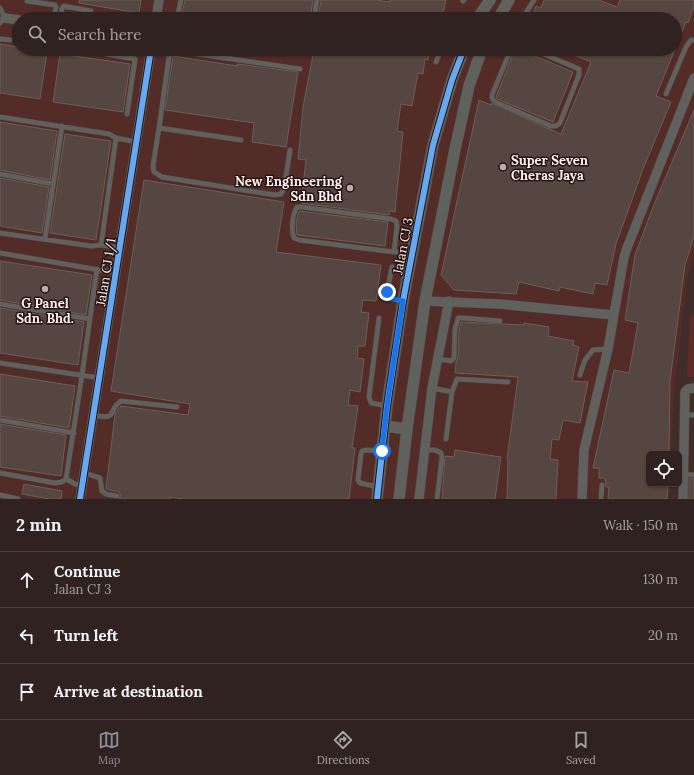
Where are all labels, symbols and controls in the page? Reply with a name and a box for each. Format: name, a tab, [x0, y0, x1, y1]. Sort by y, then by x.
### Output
search box	[12, 12, 682, 56]
icon: search	[26, 23, 48, 45]
text: Search here	[58, 25, 141, 44]
place label: Super Seven Cheras Jaya	[511, 152, 589, 184]
marker: Super Seven Cheras Jaya	[498, 162, 508, 172]
place label: New Engineering Sdn Bhd	[235, 173, 343, 205]
marker: New Engineering Sdn Bhd	[345, 183, 355, 193]
street label: Jalan CJ 3	[389, 216, 417, 277]
street label: Jalan CJ 1/1	[92, 237, 120, 308]
route end	[378, 283, 396, 301]
marker: G Panel Sdn. Bhd.	[40, 284, 50, 294]
place label: G Panel Sdn. Bhd.	[16, 295, 74, 327]
route start	[373, 442, 391, 460]
map controls	[646, 451, 682, 487]
button: locate	[646, 451, 682, 487]
text: 2 min	[16, 514, 62, 536]
text: Walk · 150 m	[603, 517, 678, 534]
text: Continue	[54, 562, 120, 581]
icon: ahead	[16, 569, 38, 591]
text: 130 m	[643, 571, 678, 588]
text: Jalan CJ 3	[54, 581, 112, 598]
icon: left	[16, 625, 38, 647]
text: Turn left	[54, 626, 118, 645]
text: 20 m	[648, 627, 678, 644]
icon: arrive	[16, 681, 38, 703]
text: Arrive at destination	[54, 682, 203, 701]
tab: Map	[98, 729, 120, 767]
tab: Directions	[317, 729, 370, 767]
tab: Saved	[566, 729, 596, 767]

